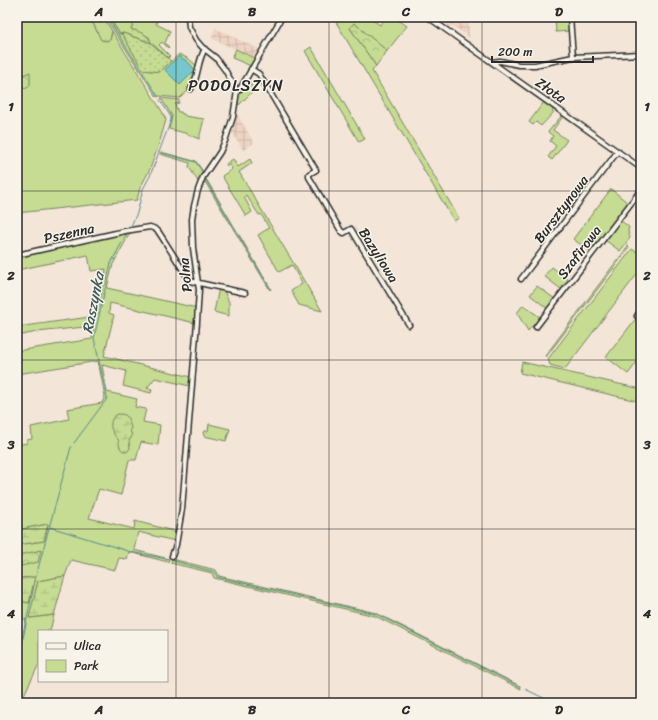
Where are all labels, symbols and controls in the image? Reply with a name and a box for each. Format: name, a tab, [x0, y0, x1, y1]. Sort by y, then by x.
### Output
text: A	[94, 0, 103, 23]
text: B	[248, 0, 257, 23]
text: C	[401, 0, 411, 23]
text: D	[555, 0, 563, 23]
scale bar	[492, 38, 593, 64]
text: 200 m	[498, 41, 532, 63]
district label: PODOLSZYN	[188, 71, 284, 100]
street label: Złota	[530, 71, 572, 111]
text: 1	[8, 95, 14, 118]
text: 1	[644, 95, 650, 118]
street label: Bursztynowa	[527, 169, 596, 249]
street label: Pszenna	[42, 216, 98, 251]
street label: Szafirowa	[551, 220, 608, 285]
street label: Bazyliowa	[352, 223, 405, 288]
street label: Polna	[171, 256, 200, 293]
text: 2	[6, 264, 15, 287]
text: 2	[642, 264, 651, 287]
water label: Raszynka	[74, 268, 112, 336]
text: 3	[6, 433, 15, 456]
text: 3	[642, 433, 651, 456]
text: 4	[6, 602, 16, 625]
text: 4	[642, 602, 652, 625]
legend	[38, 630, 168, 682]
text: Ulica	[74, 635, 102, 657]
text: Park	[74, 655, 99, 677]
text: A	[94, 698, 103, 720]
text: B	[248, 698, 257, 720]
text: C	[401, 698, 411, 720]
text: D	[555, 698, 563, 720]

